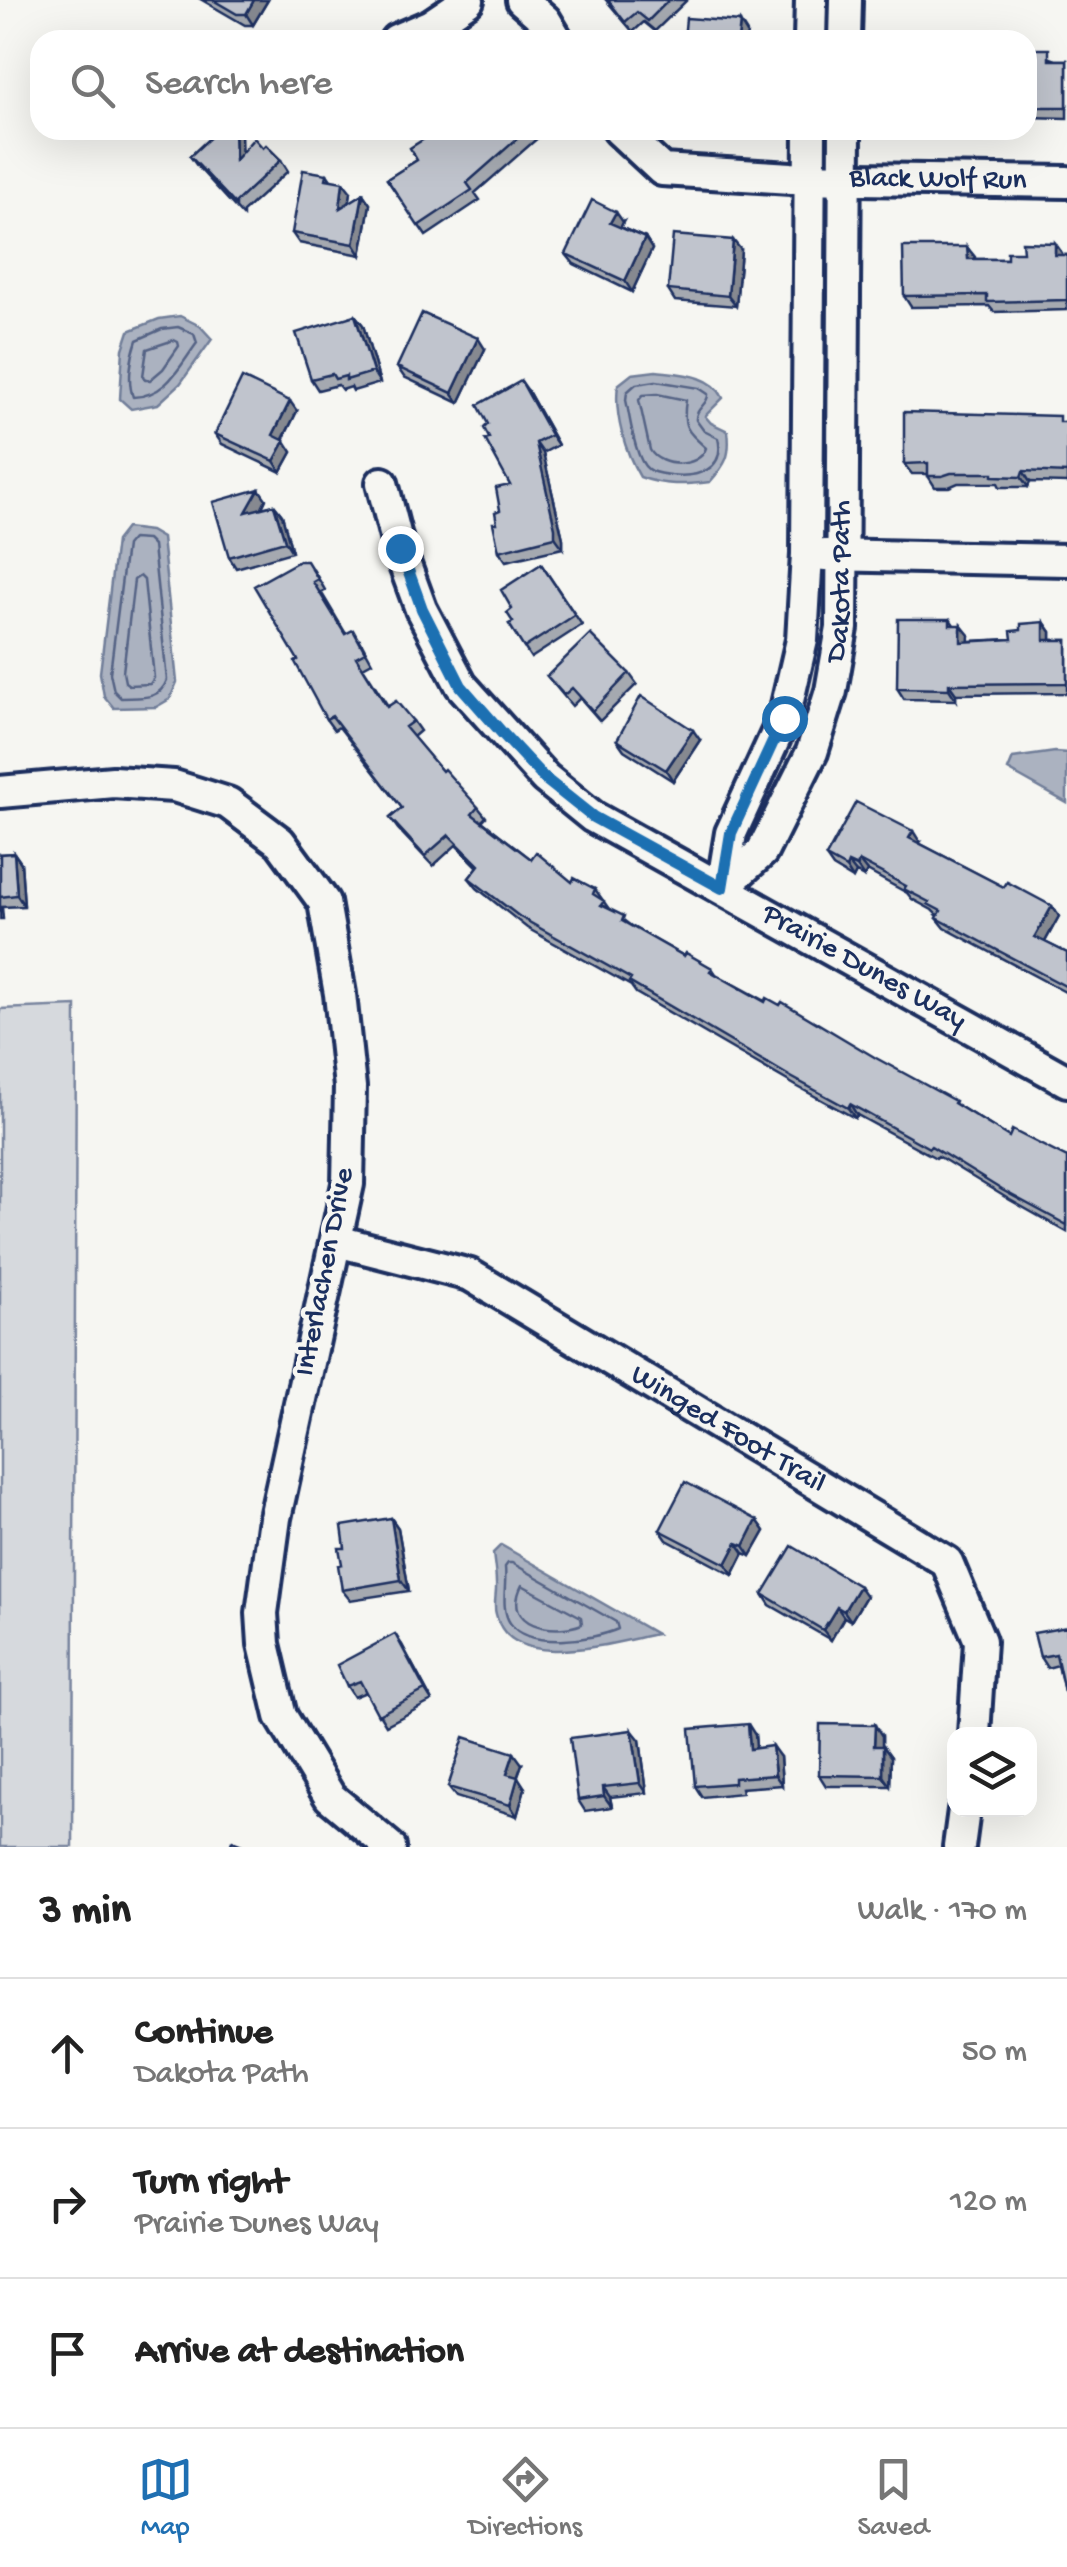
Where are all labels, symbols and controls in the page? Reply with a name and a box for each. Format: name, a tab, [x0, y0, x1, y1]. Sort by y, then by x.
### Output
search box	[30, 30, 1037, 140]
icon: search	[65, 58, 120, 113]
text: Search here	[145, 63, 332, 107]
street label: Black Wolf Run	[848, 161, 1027, 199]
street label: Dakota Path	[818, 500, 860, 667]
route end	[378, 526, 424, 572]
route start	[762, 696, 808, 742]
street label: Prairie Dunes Way	[754, 896, 972, 1039]
street label: Interlachen Drive	[289, 1164, 363, 1379]
street label: Winged Foot Trail	[624, 1358, 832, 1502]
map controls	[947, 1727, 1037, 1817]
button: layers	[947, 1727, 1037, 1817]
text: 3 min	[40, 1888, 131, 1937]
text: Walk · 170 m	[857, 1893, 1027, 1931]
text: Continue	[135, 2012, 273, 2056]
icon: ahead	[40, 2026, 95, 2081]
text: 50 m	[962, 2034, 1027, 2072]
text: Dakota Path	[135, 2056, 309, 2094]
text: Turn right	[135, 2162, 287, 2206]
icon: right	[40, 2176, 95, 2231]
text: 120 m	[950, 2184, 1027, 2222]
text: Prairie Dunes Way	[135, 2206, 379, 2244]
icon: arrive	[40, 2326, 95, 2381]
text: Arrive at destination	[135, 2331, 464, 2375]
tab: Map	[138, 2452, 193, 2545]
tab: Directions	[468, 2452, 582, 2545]
tab: Saved	[857, 2452, 929, 2545]

